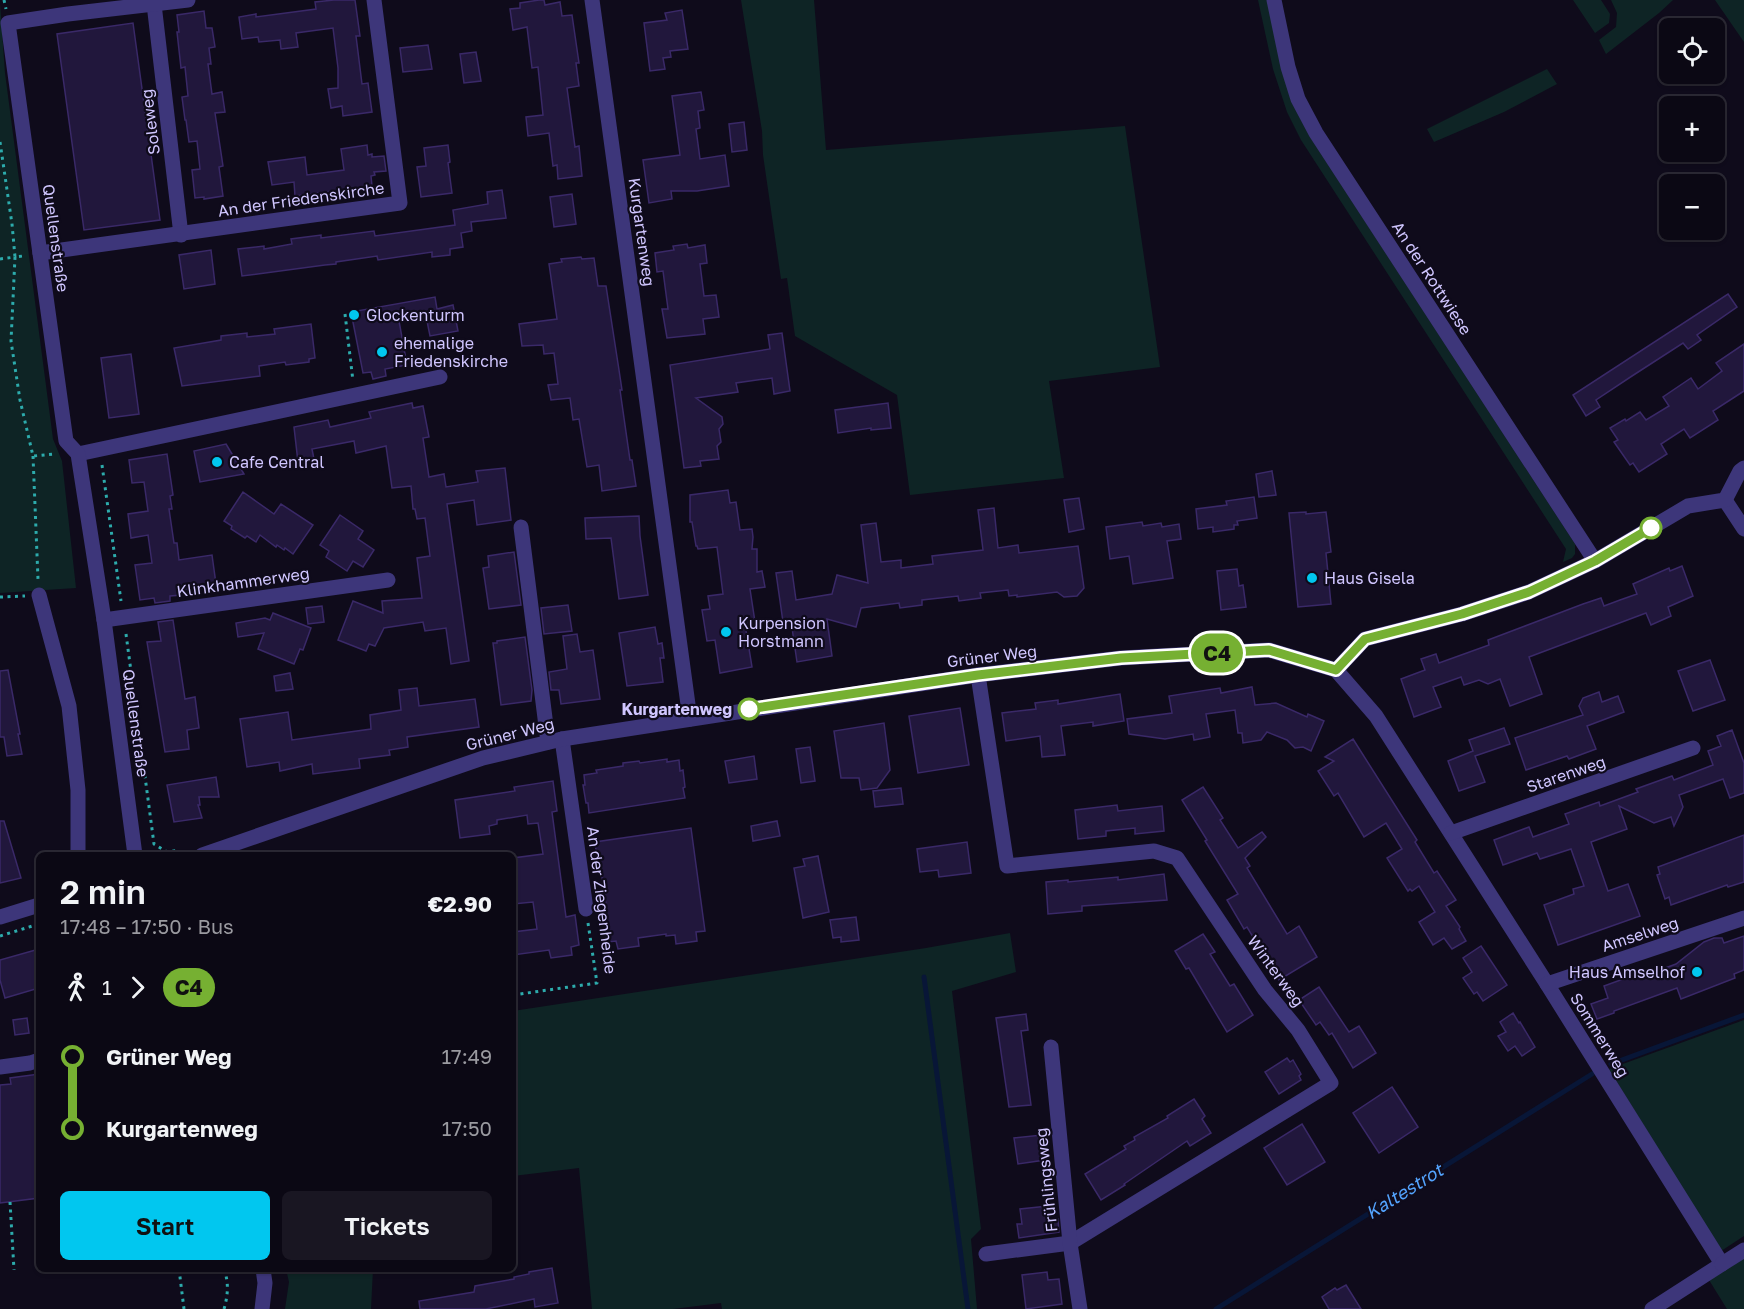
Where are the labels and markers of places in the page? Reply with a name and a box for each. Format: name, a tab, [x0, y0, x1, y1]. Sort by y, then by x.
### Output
place label: Glockenturm	[366, 305, 465, 325]
marker: Glockenturm	[347, 308, 361, 322]
place label: ehemalige Friedenskirche	[394, 333, 508, 371]
marker: ehemalige Friedenskirche	[375, 345, 389, 359]
place label: Cafe Central	[229, 452, 324, 472]
marker: Cafe Central	[210, 455, 224, 469]
unlabelled marker	[1640, 517, 1662, 539]
place label: Haus Gisela	[1324, 568, 1415, 588]
marker: Haus Gisela	[1305, 571, 1319, 585]
place label: Kurpension Horstmann	[738, 613, 826, 651]
marker: Kurpension Horstmann	[719, 625, 733, 639]
marker: Kurgartenweg	[738, 698, 760, 720]
place label: Kurgartenweg	[622, 699, 732, 719]
place label: Haus Amselhof	[1569, 962, 1685, 982]
marker: Haus Amselhof	[1690, 965, 1704, 979]

